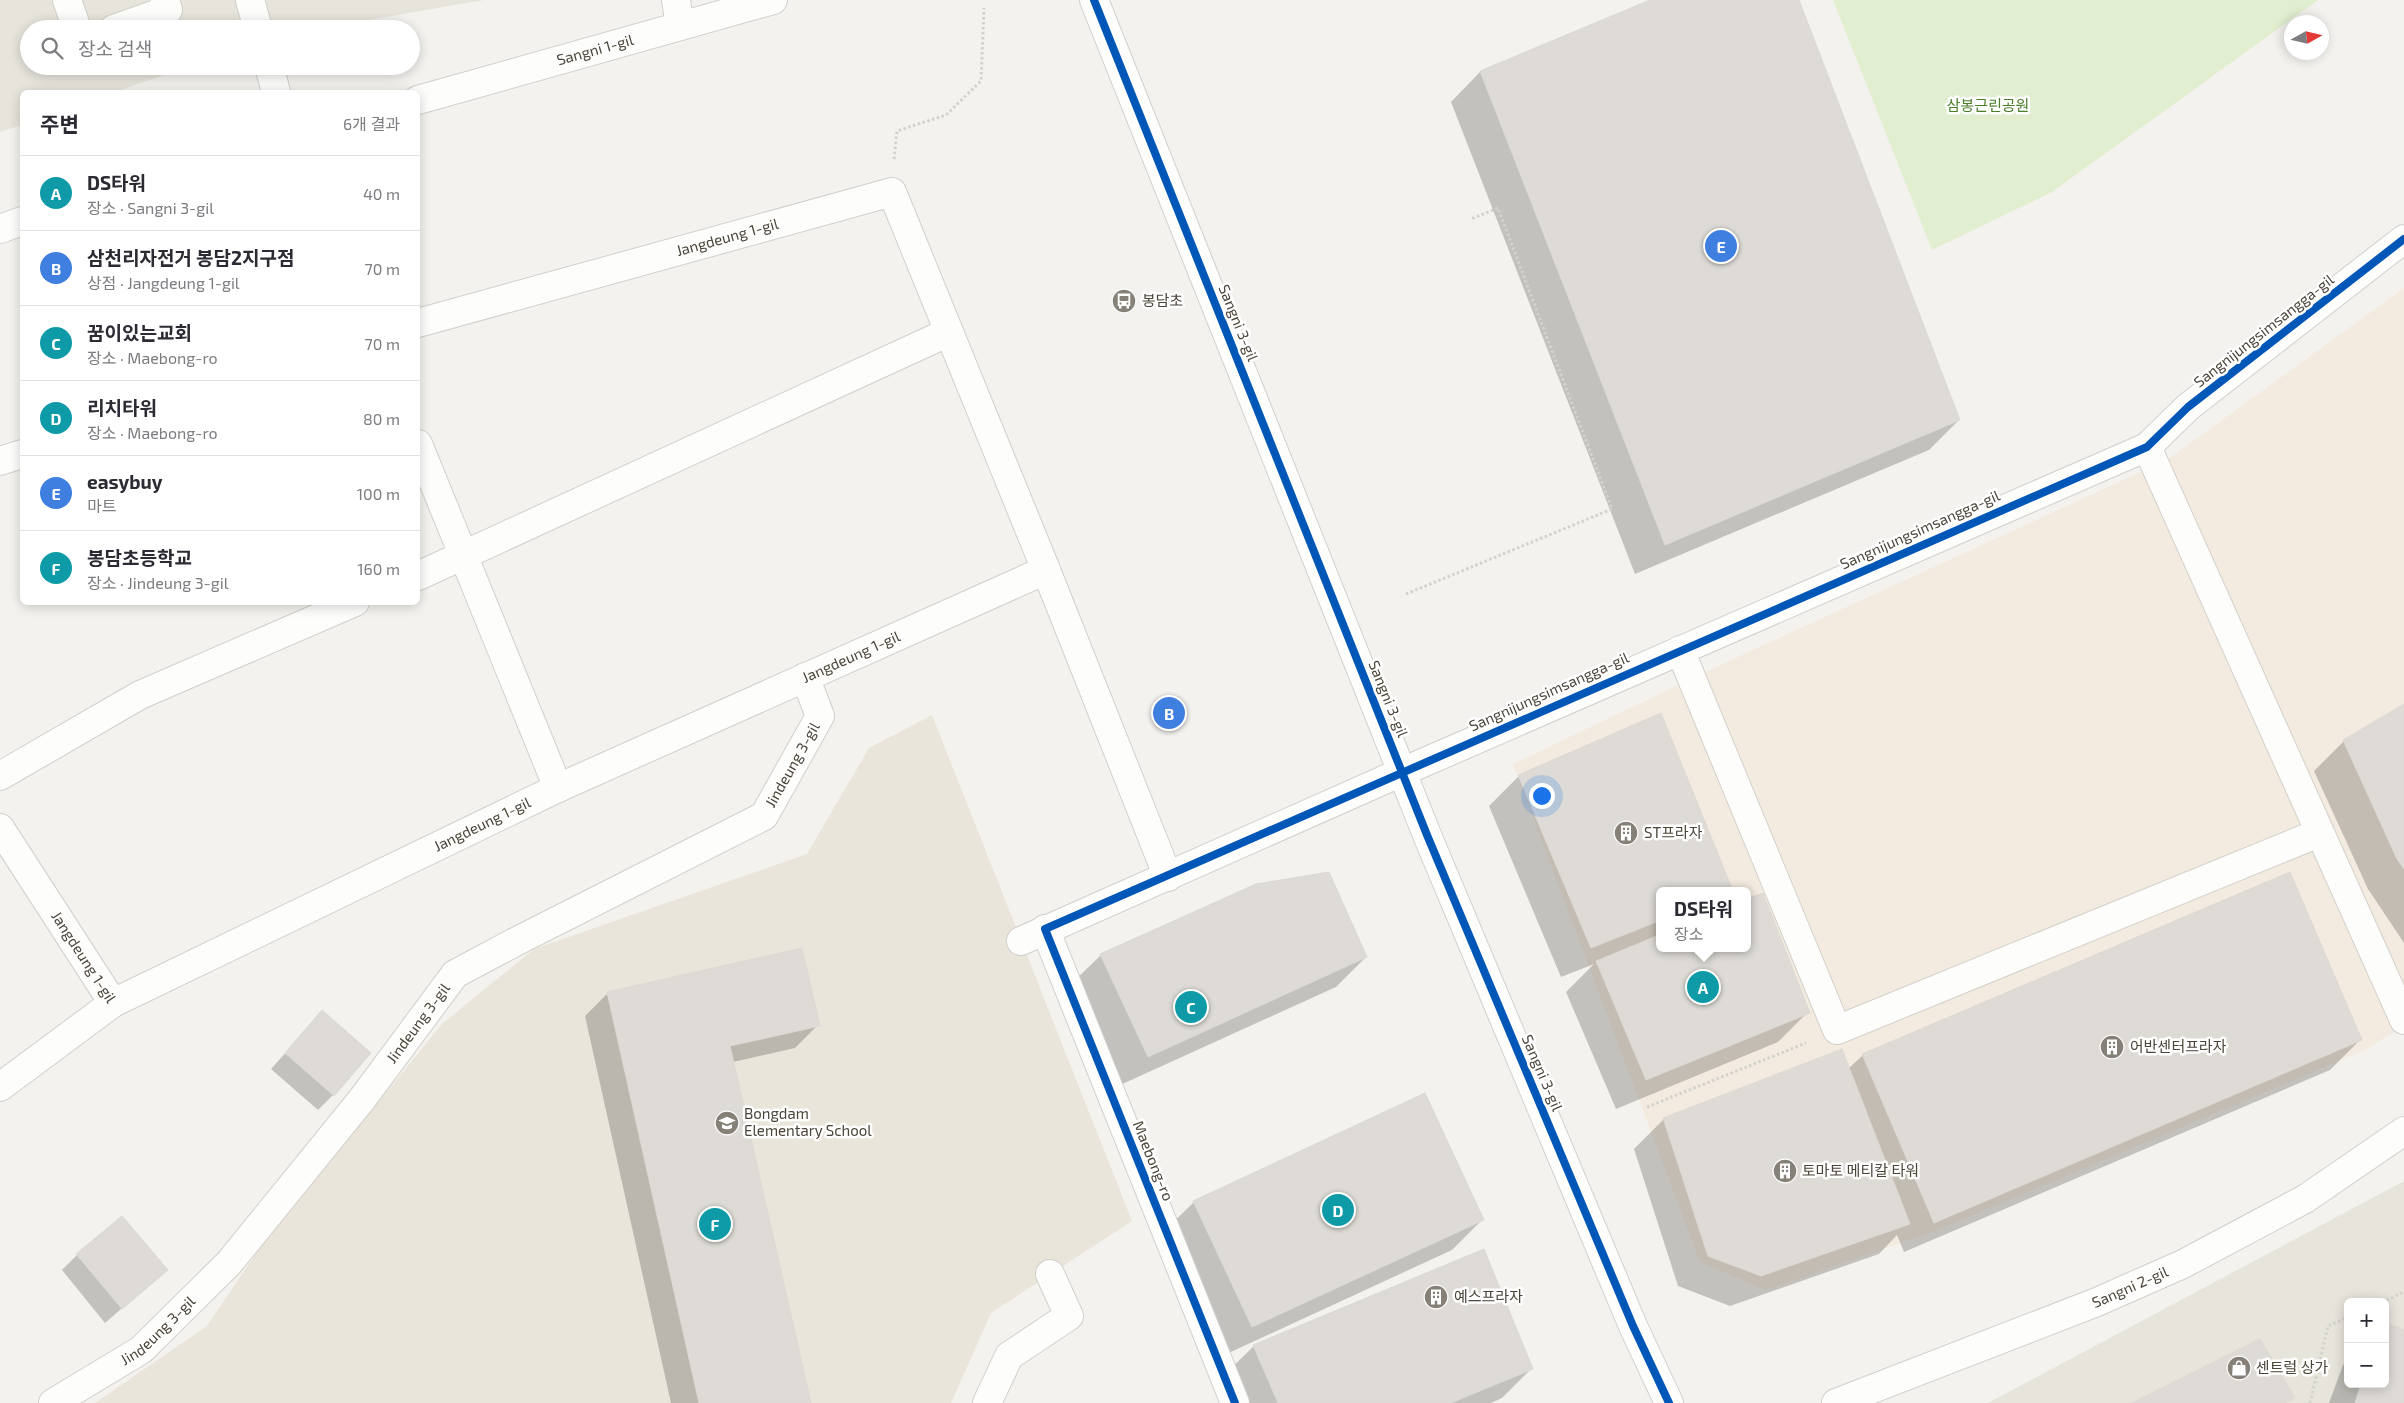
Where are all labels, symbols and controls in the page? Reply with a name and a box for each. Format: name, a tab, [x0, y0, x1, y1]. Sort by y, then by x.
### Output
north arrow	[2284, 15, 2329, 60]
search box	[20, 20, 420, 75]
street label: Sangni 1-gil	[554, 30, 636, 69]
icon: search	[38, 34, 66, 62]
text: 장소 검색	[78, 37, 152, 60]
park label: 삼봉근린공원	[1947, 96, 2029, 114]
text: 주변	[40, 111, 79, 136]
text: 6개 결과	[343, 114, 400, 133]
text: DS타워	[87, 171, 146, 194]
text: A	[51, 184, 61, 203]
text: 40 m	[363, 184, 400, 203]
text: 장소 · Sangni 3-gil	[87, 198, 214, 217]
street label: Jangdeung 1-gil	[674, 214, 781, 259]
pin: E	[1705, 227, 1737, 265]
text: 삼천리자전거 봉담2지구점	[87, 246, 294, 269]
text: B	[51, 259, 61, 278]
text: 70 m	[365, 259, 400, 278]
street label: Sangnijungsimsangga-gil	[2190, 270, 2338, 391]
text: 상점 · Jangdeung 1-gil	[87, 273, 240, 292]
street label: Sangni 3-gil	[1215, 282, 1263, 364]
bus stop icon: 봉담초	[1111, 288, 1137, 314]
place label: 봉담초	[1142, 291, 1183, 309]
text: 꿈이있는교회	[87, 321, 192, 344]
text: C	[51, 334, 61, 353]
text: 70 m	[365, 334, 400, 353]
text: 장소 · Maebong-ro	[87, 348, 218, 367]
text: 리치타워	[87, 396, 157, 419]
text: D	[51, 409, 61, 428]
text: 80 m	[363, 409, 400, 428]
text: 장소 · Maebong-ro	[87, 423, 218, 442]
text: easybuy	[87, 470, 163, 493]
text: E	[51, 484, 61, 503]
text: 100 m	[357, 484, 400, 503]
street label: Sangnijungsimsangga-gil	[1837, 486, 2003, 573]
text: 마트	[87, 496, 116, 515]
text: 봉담초등학교	[87, 546, 192, 569]
text: F	[52, 559, 60, 578]
text: 160 m	[357, 559, 400, 578]
text: 장소 · Jindeung 3-gil	[87, 573, 228, 592]
street label: Jangdeung 1-gil	[799, 626, 903, 686]
street label: Sangnijungsimsangga-gil	[1466, 648, 1632, 735]
street label: Sangni 3-gil	[1365, 658, 1413, 740]
pin: B	[1153, 694, 1185, 732]
street label: Jindeung 3-gil	[761, 718, 823, 810]
your location	[1529, 783, 1555, 809]
street label: Jangdeung 1-gil	[431, 792, 534, 855]
building icon: ST프라자	[1613, 820, 1639, 846]
place label: ST프라자	[1644, 823, 1703, 841]
popup	[1656, 887, 1751, 952]
text: DS타워	[1674, 897, 1733, 920]
street label: Jangdeung 1-gil	[48, 908, 121, 1006]
text: 장소	[1674, 924, 1703, 943]
pin: A	[1687, 968, 1719, 1006]
street label: Jindeung 3-gil	[382, 979, 453, 1066]
pin: C	[1175, 988, 1207, 1026]
street label: Sangni 3-gil	[1519, 1032, 1567, 1114]
building icon: 어반센터프라자	[2099, 1034, 2125, 1060]
place label: 어반센터프라자	[2130, 1037, 2227, 1055]
place label: Bongdam Elementary School	[744, 1104, 872, 1139]
school or university icon: Bongdam Elementary School	[714, 1110, 740, 1136]
street label: Maebong-ro	[1130, 1118, 1178, 1203]
building icon: 토마토 메티칼 타워	[1772, 1158, 1798, 1184]
place label: 토마토 메티칼 타워	[1802, 1161, 1919, 1179]
pin: D	[1322, 1191, 1354, 1229]
pin: F	[699, 1205, 731, 1243]
street label: Sangni 2-gil	[2089, 1262, 2171, 1311]
building icon: 예스프라자	[1423, 1284, 1449, 1310]
place label: 예스프라자	[1454, 1287, 1523, 1305]
street label: Jindeung 3-gil	[117, 1291, 199, 1368]
map controls	[2344, 1298, 2389, 1388]
button: +	[2344, 1298, 2389, 1343]
button: −	[2344, 1343, 2389, 1388]
shop icon: 센트럴 상가	[2226, 1355, 2252, 1381]
place label: 센트럴 상가	[2256, 1358, 2329, 1376]

